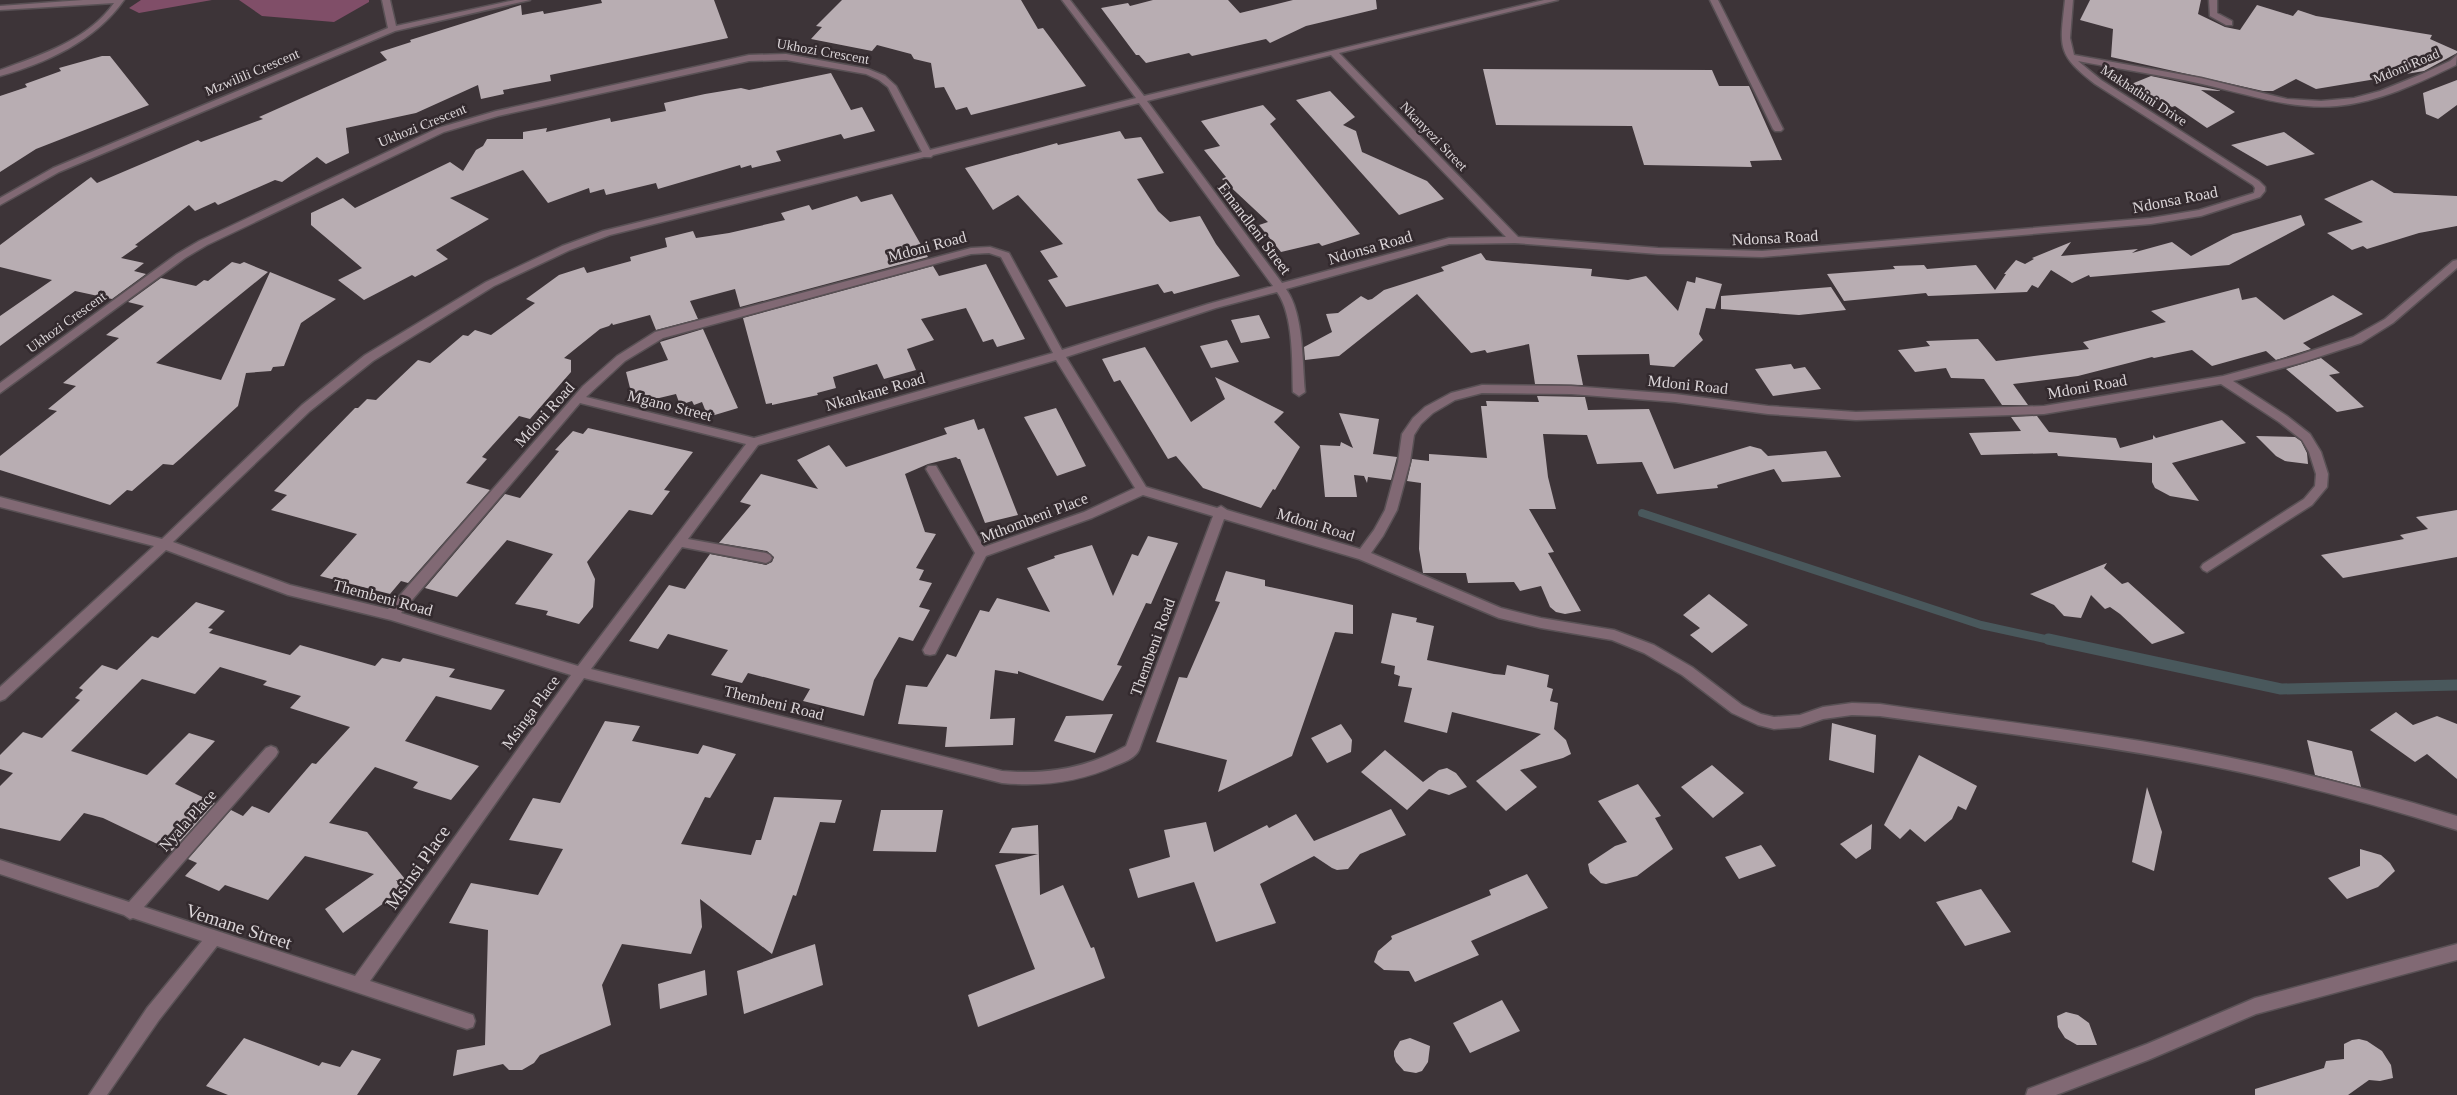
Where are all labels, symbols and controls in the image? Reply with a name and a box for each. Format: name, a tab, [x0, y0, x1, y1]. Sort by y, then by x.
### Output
street label: Ukhozi Crescent	[775, 36, 870, 67]
street label: Mzwilili Crescent	[203, 46, 302, 99]
street label: Mdoni Road	[2371, 46, 2442, 87]
street label: Makhathini Drive	[2098, 62, 2190, 129]
street label: Nkanyezi Street	[1397, 99, 1470, 174]
street label: Ukhozi Crescent	[376, 101, 469, 150]
street label: Emandleni Street	[1215, 179, 1295, 278]
street label: Ndonsa Road	[2131, 183, 2219, 216]
street label: Ndonsa Road	[1326, 227, 1414, 268]
street label: Ndonsa Road	[1731, 227, 1819, 248]
street label: Mdoni Road	[886, 228, 968, 265]
street label: Ukhozi Crescent	[24, 289, 109, 356]
street label: Nkankane Road	[823, 369, 927, 414]
street label: Mdoni Road	[2046, 371, 2128, 402]
street label: Mdoni Road	[1647, 372, 1729, 397]
street label: Mdoni Road	[511, 379, 578, 450]
street label: Mgano Street	[626, 387, 715, 425]
street label: Mthombeni Place	[978, 489, 1090, 546]
street label: Mdoni Road	[1275, 505, 1357, 544]
street label: Thembeni Road	[331, 576, 435, 619]
street label: Thembeni Road	[1127, 596, 1178, 698]
street label: Msinga Place	[498, 672, 564, 753]
street label: Thembeni Road	[722, 682, 826, 723]
street label: Nyala Place	[155, 786, 220, 855]
street label: Msinsi Place	[381, 821, 454, 913]
street label: Vemane Street	[183, 899, 295, 954]

